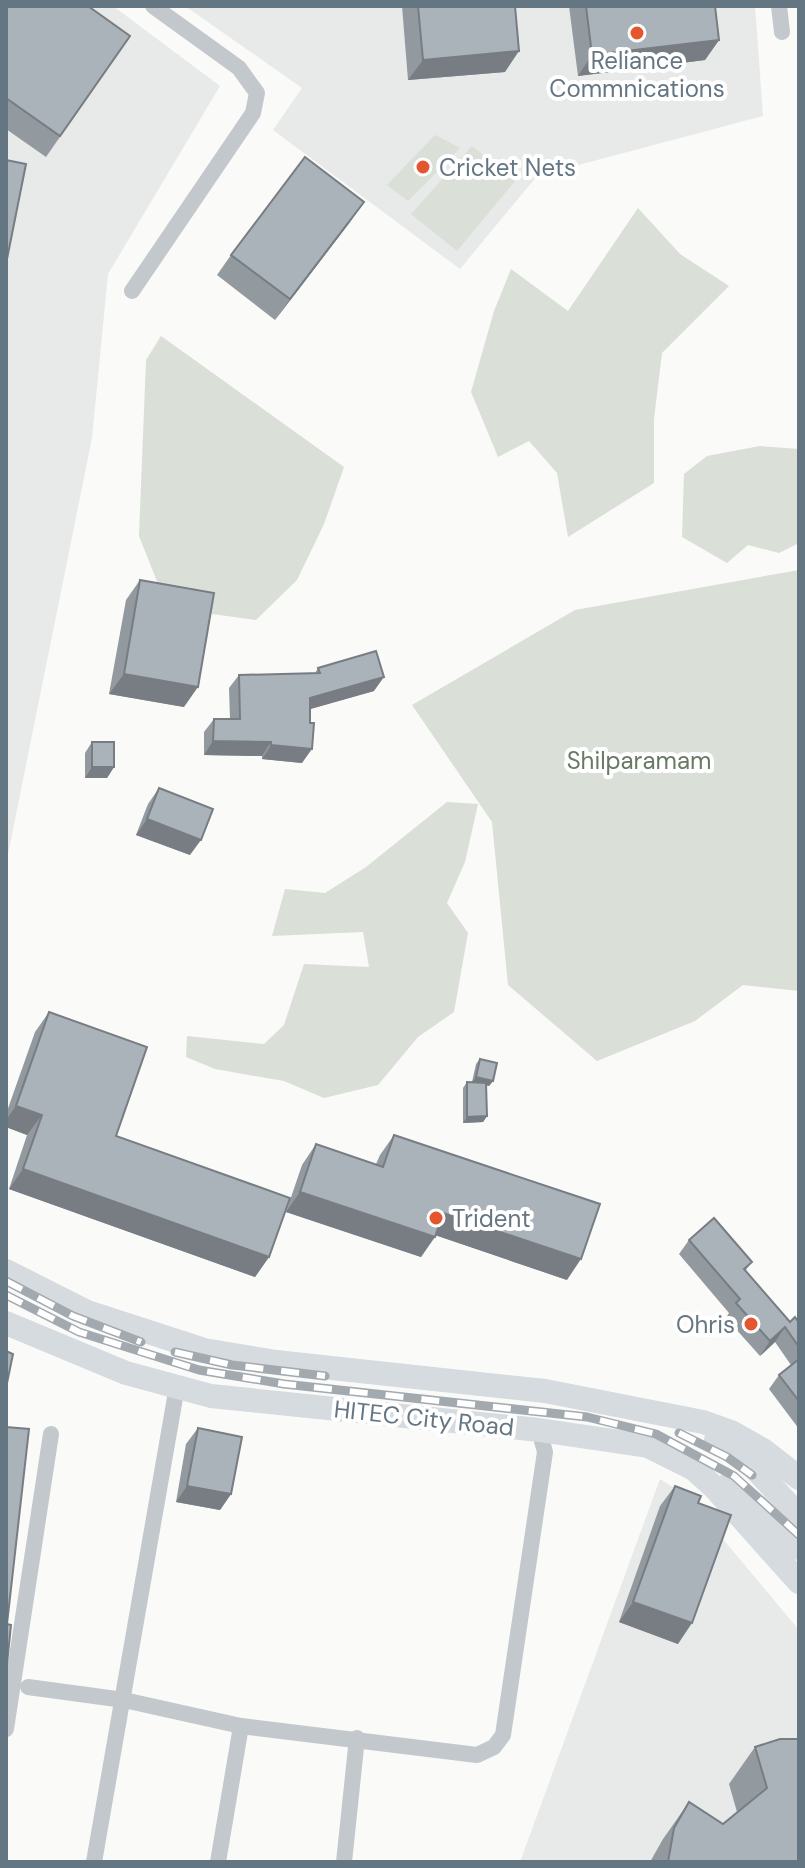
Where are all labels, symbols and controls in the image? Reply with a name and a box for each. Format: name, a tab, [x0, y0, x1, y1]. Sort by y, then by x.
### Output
marker: Reliance Commnications	[628, 24, 646, 42]
place label: Reliance Commnications	[549, 45, 725, 104]
place label: Cricket Nets	[439, 152, 576, 183]
marker: Cricket Nets	[414, 158, 432, 176]
park label: Shilparamam	[567, 745, 711, 776]
place label: Trident	[452, 1203, 531, 1234]
marker: Trident	[427, 1209, 445, 1227]
place label: Ohris	[676, 1309, 735, 1340]
marker: Ohris	[742, 1315, 760, 1333]
street label: HITEC City Road	[333, 1393, 515, 1443]

